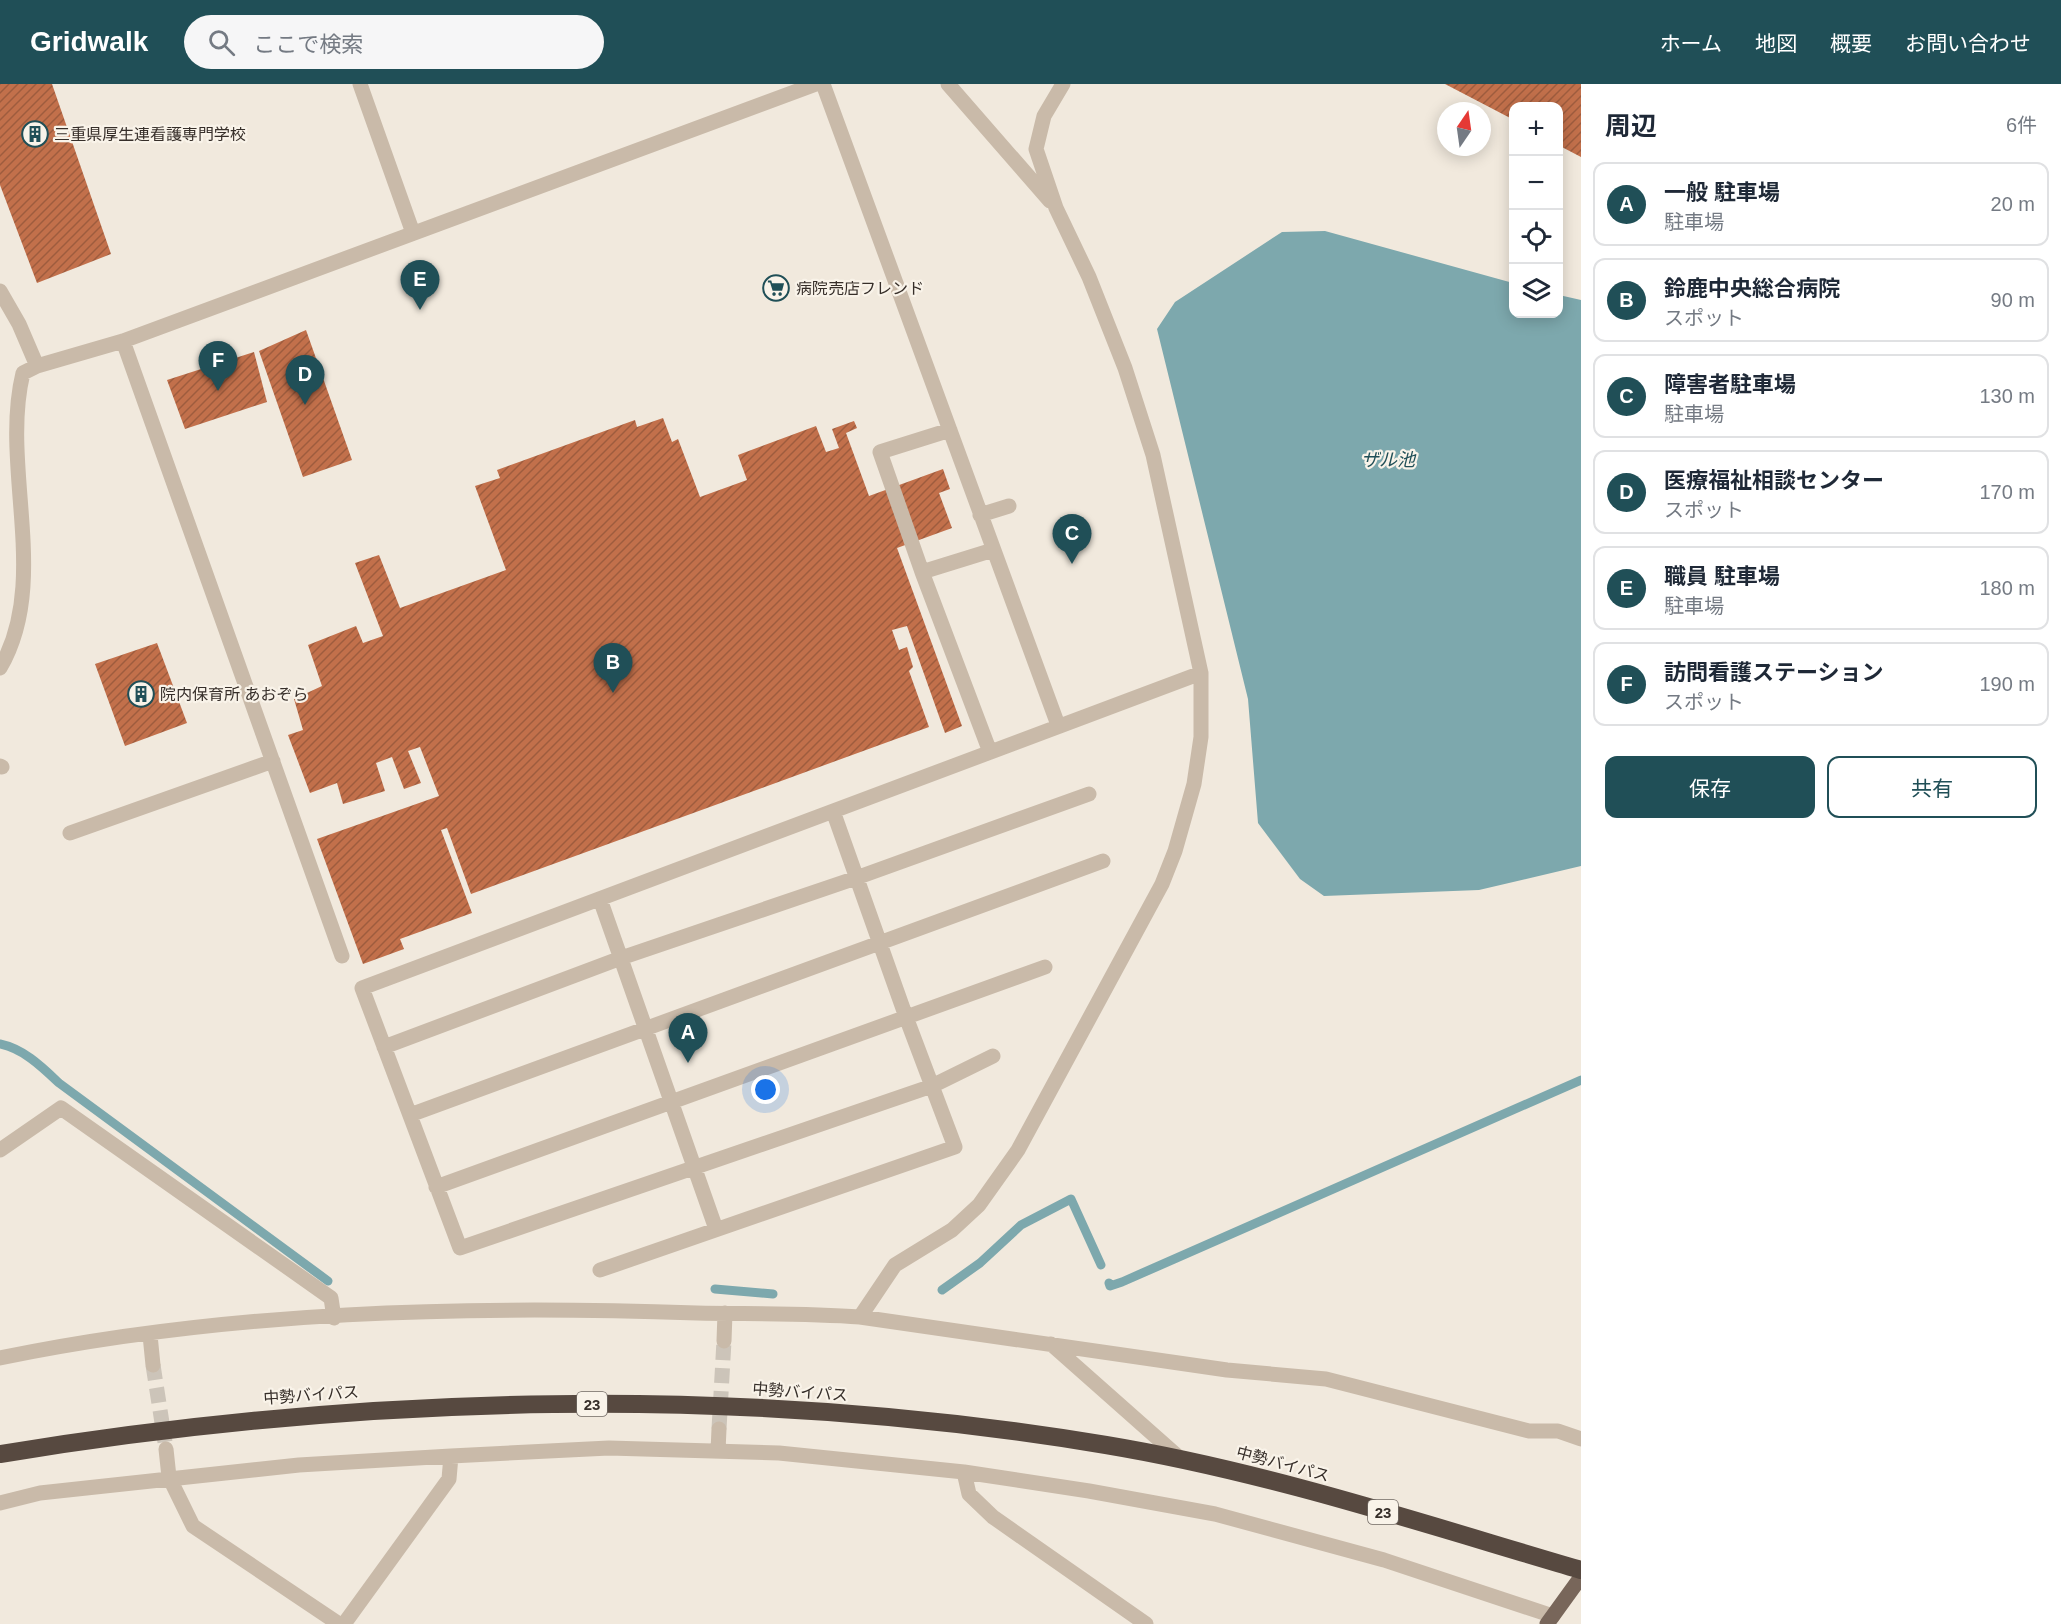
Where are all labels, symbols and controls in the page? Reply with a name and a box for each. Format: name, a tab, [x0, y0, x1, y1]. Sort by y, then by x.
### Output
search box	[184, 15, 604, 69]
text: Gridwalk	[30, 26, 148, 57]
icon: search	[205, 26, 238, 59]
text: ここで検索	[253, 32, 363, 57]
text: ホーム	[1660, 32, 1722, 55]
text: 地図	[1755, 32, 1797, 55]
text: 概要	[1830, 32, 1872, 55]
text: お問い合わせ	[1905, 32, 2031, 55]
north arrow	[1437, 102, 1491, 156]
map controls	[1509, 102, 1563, 318]
button: +	[1509, 102, 1563, 156]
text: 周辺	[1605, 111, 1657, 141]
text: 6件	[2006, 114, 2037, 136]
building icon: 三重県厚生連看護専門学校	[20, 119, 50, 149]
place label: 三重県厚生連看護専門学校	[54, 126, 246, 143]
button: −	[1509, 156, 1563, 210]
text: 一般 駐車場	[1664, 180, 1780, 205]
text: A	[1619, 193, 1634, 215]
text: 20 m	[1991, 193, 2035, 215]
button: locate	[1509, 210, 1563, 264]
text: 駐車場	[1664, 211, 1724, 233]
pin: E	[400, 260, 440, 310]
button: layers	[1509, 264, 1563, 318]
supermarket icon: 病院売店フレンド	[761, 273, 791, 303]
text: 鈴鹿中央総合病院	[1664, 276, 1840, 301]
place label: 病院売店フレンド	[796, 280, 924, 297]
text: B	[1619, 289, 1634, 311]
text: 90 m	[1991, 289, 2035, 311]
text: スポット	[1664, 307, 1744, 329]
pin: F	[198, 342, 238, 391]
pin: D	[286, 356, 324, 405]
text: 障害者駐車場	[1664, 372, 1796, 397]
text: C	[1619, 385, 1634, 407]
text: 130 m	[1979, 385, 2035, 407]
text: 駐車場	[1664, 403, 1724, 425]
water label: ザル池	[1361, 450, 1417, 470]
text: 医療福祉相談センター	[1664, 468, 1884, 493]
text: D	[1619, 481, 1634, 503]
text: 170 m	[1979, 481, 2035, 503]
text: スポット	[1664, 499, 1744, 521]
pin: C	[1052, 514, 1092, 564]
text: 職員 駐車場	[1664, 564, 1780, 589]
text: E	[1620, 577, 1633, 599]
text: 180 m	[1979, 577, 2035, 599]
text: 駐車場	[1664, 595, 1724, 617]
pin: B	[594, 644, 632, 693]
text: 訪問看護ステーション	[1664, 660, 1884, 685]
text: F	[1620, 673, 1633, 695]
text: 190 m	[1979, 673, 2035, 695]
building icon: 院内保育所 あおぞら	[126, 679, 156, 709]
place label: 院内保育所 あおぞら	[160, 686, 308, 703]
text: スポット	[1664, 691, 1744, 713]
button: 保存	[1605, 756, 1815, 818]
button: 共有	[1827, 756, 2037, 818]
pin: A	[668, 1014, 708, 1063]
your location	[751, 1075, 780, 1104]
street label: 中勢バイパス	[752, 1380, 848, 1404]
street label: 中勢バイパス	[263, 1383, 359, 1407]
road number: 23	[577, 1392, 607, 1416]
street label: 中勢バイパス	[1235, 1443, 1331, 1485]
road number: 23	[1368, 1500, 1398, 1524]

